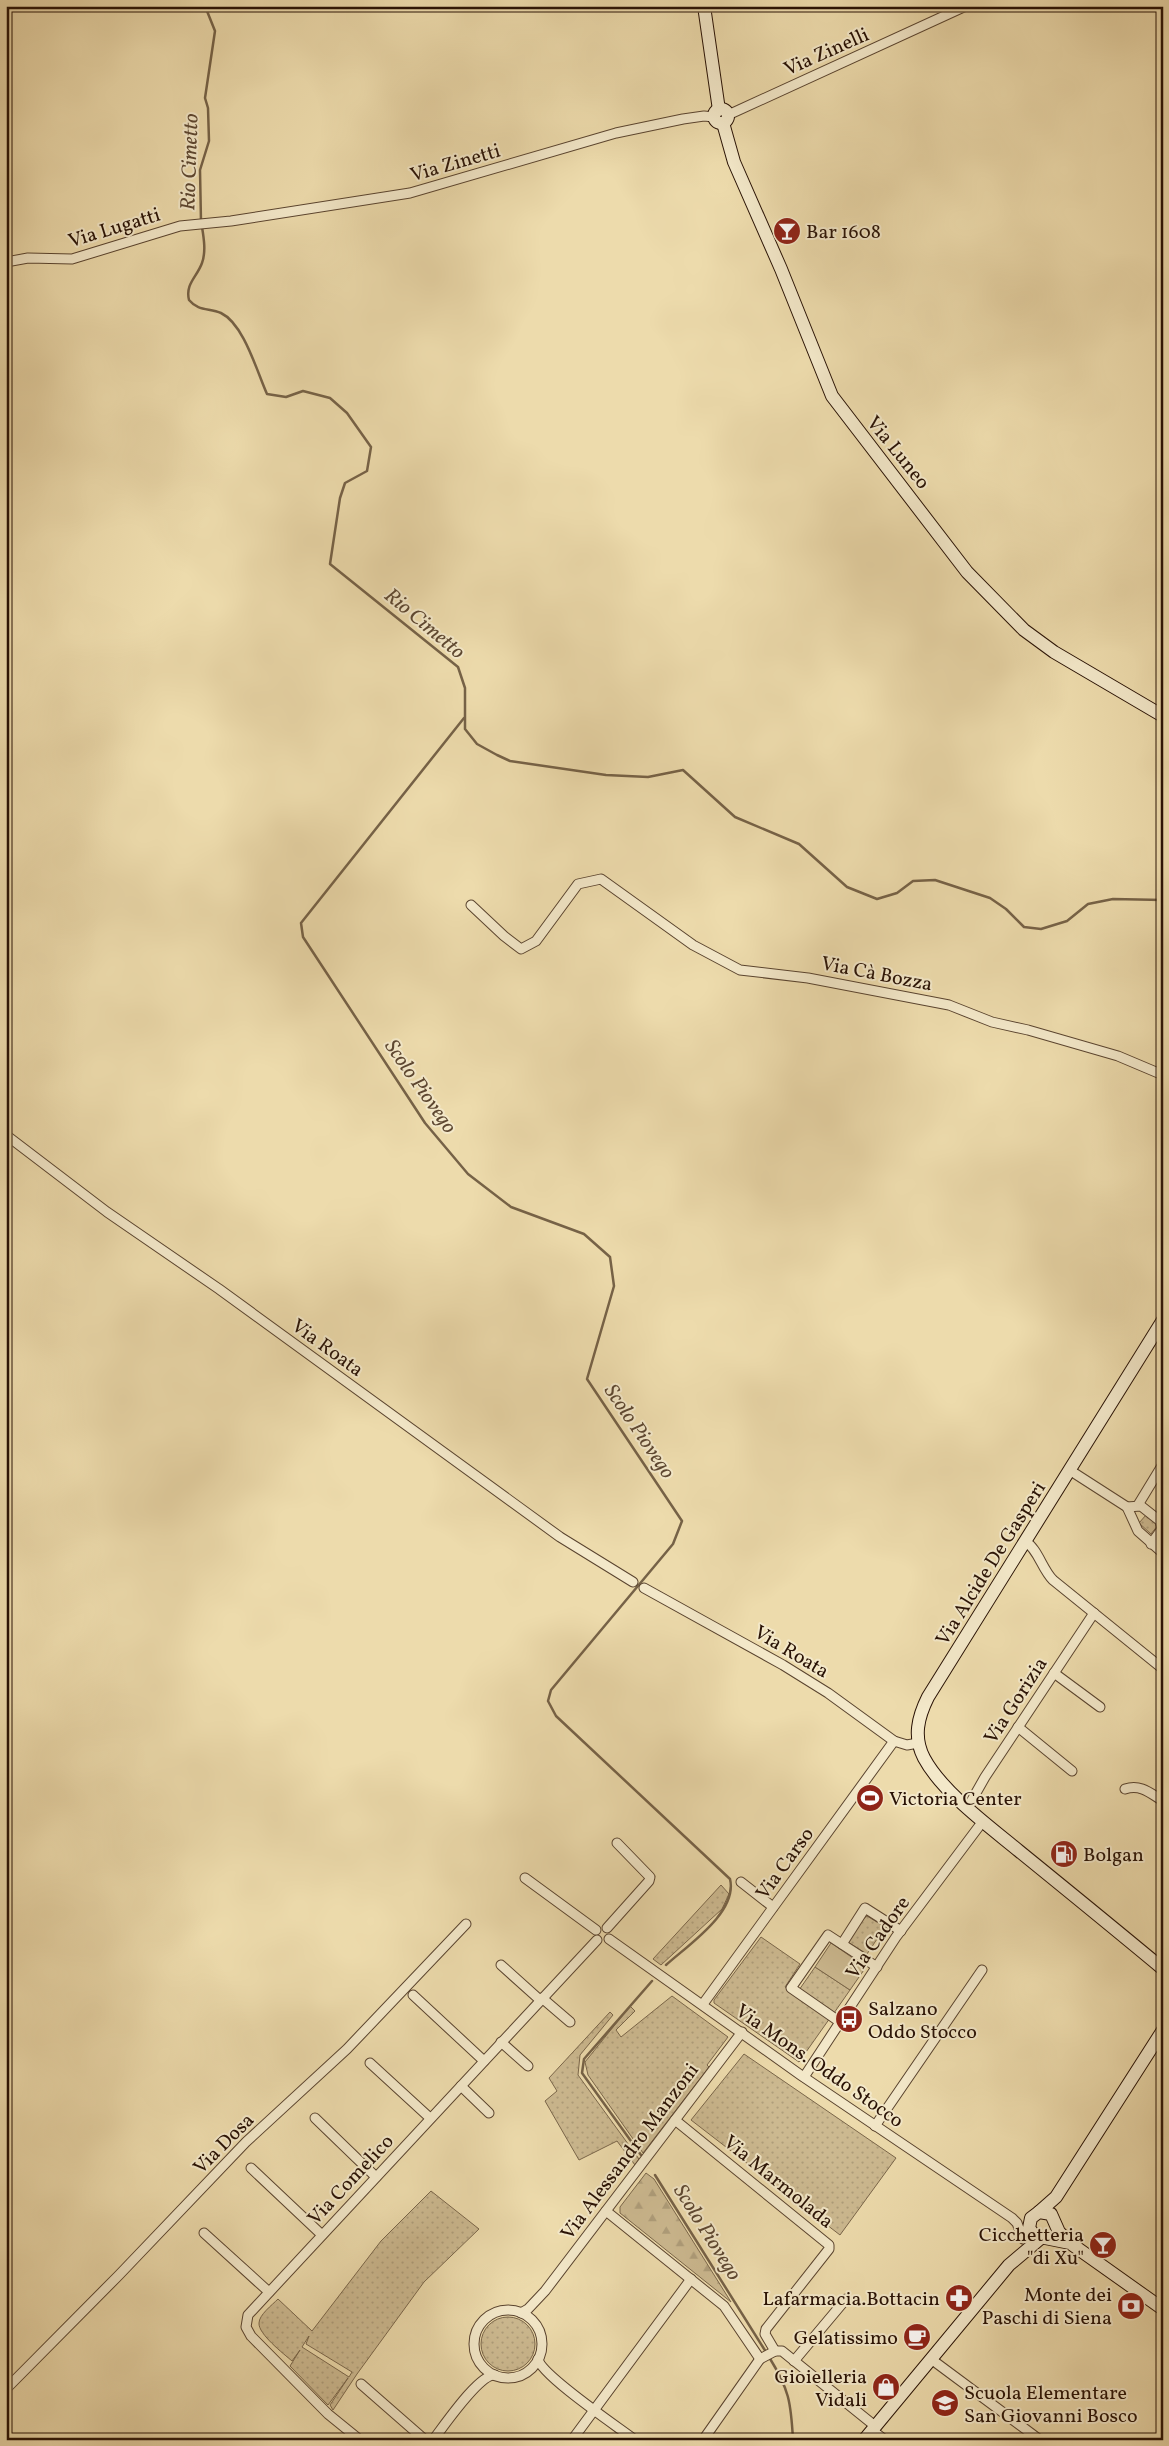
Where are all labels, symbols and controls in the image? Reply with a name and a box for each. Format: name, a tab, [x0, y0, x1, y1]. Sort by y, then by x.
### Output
street label: Via Zinelli	[780, 22, 874, 84]
water label: Rio Cimetto	[174, 113, 207, 211]
street label: Via Zinetti	[407, 138, 504, 190]
street label: Via Lugatti	[65, 202, 164, 256]
bar icon: Bar 1608	[772, 216, 802, 246]
place label: Bar 1608	[806, 219, 881, 247]
street label: Via Luneo	[859, 411, 936, 496]
water label: Rio Cimetto	[377, 582, 471, 667]
street label: Via Cà Bozza	[819, 950, 935, 999]
water label: Scolo Piovego	[377, 1034, 463, 1140]
street label: Via Roata	[285, 1313, 369, 1384]
water label: Scolo Piovego	[596, 1379, 681, 1485]
street label: Via Alcide De Gasperi	[930, 1476, 1054, 1652]
street label: Via Roata	[748, 1619, 834, 1686]
street label: Via Gorizia	[978, 1652, 1055, 1750]
sports icon: Victoria Center	[855, 1783, 885, 1813]
place label: Victoria Center	[889, 1786, 1022, 1814]
street label: Via Carso	[750, 1822, 821, 1906]
fuel station icon: Bolgan	[1049, 1839, 1079, 1869]
place label: Bolgan	[1083, 1842, 1144, 1870]
street label: Via Cadore	[840, 1891, 917, 1985]
place label: Salzano Oddo Stocco	[868, 1996, 977, 2047]
street label: Via Mons. Oddo Stocco	[729, 1998, 909, 2135]
bus stop icon: Salzano Oddo Stocco	[834, 2004, 864, 2034]
street label: Via Alessandro Manzoni	[555, 2058, 706, 2246]
street label: Via Dosa	[187, 2107, 261, 2181]
street label: Via Comelico	[302, 2129, 401, 2232]
street label: Via Marmolada	[716, 2129, 839, 2236]
water label: Scolo Piovego	[666, 2179, 748, 2287]
place label: Cicchetteria "di Xu"	[979, 2222, 1084, 2273]
bar icon: Cicchetteria "di Xu"	[1088, 2230, 1118, 2260]
place label: Monte dei Paschi di Siena	[982, 2282, 1112, 2333]
pharmacy icon: Lafarmacia.Bottacin	[944, 2283, 974, 2313]
place label: Lafarmacia.Bottacin	[763, 2286, 940, 2314]
bank icon: Monte dei Paschi di Siena	[1116, 2291, 1146, 2321]
cafe icon: Gelatissimo	[902, 2322, 932, 2352]
place label: Gelatissimo	[794, 2325, 898, 2353]
place label: Gioielleria Vidali	[774, 2364, 867, 2415]
shop icon: Gioielleria Vidali	[871, 2372, 901, 2402]
place label: Scuola Elementare San Giovanni Bosco	[964, 2380, 1138, 2431]
school or university icon: Scuola Elementare San Giovanni Bosco	[930, 2388, 960, 2418]

